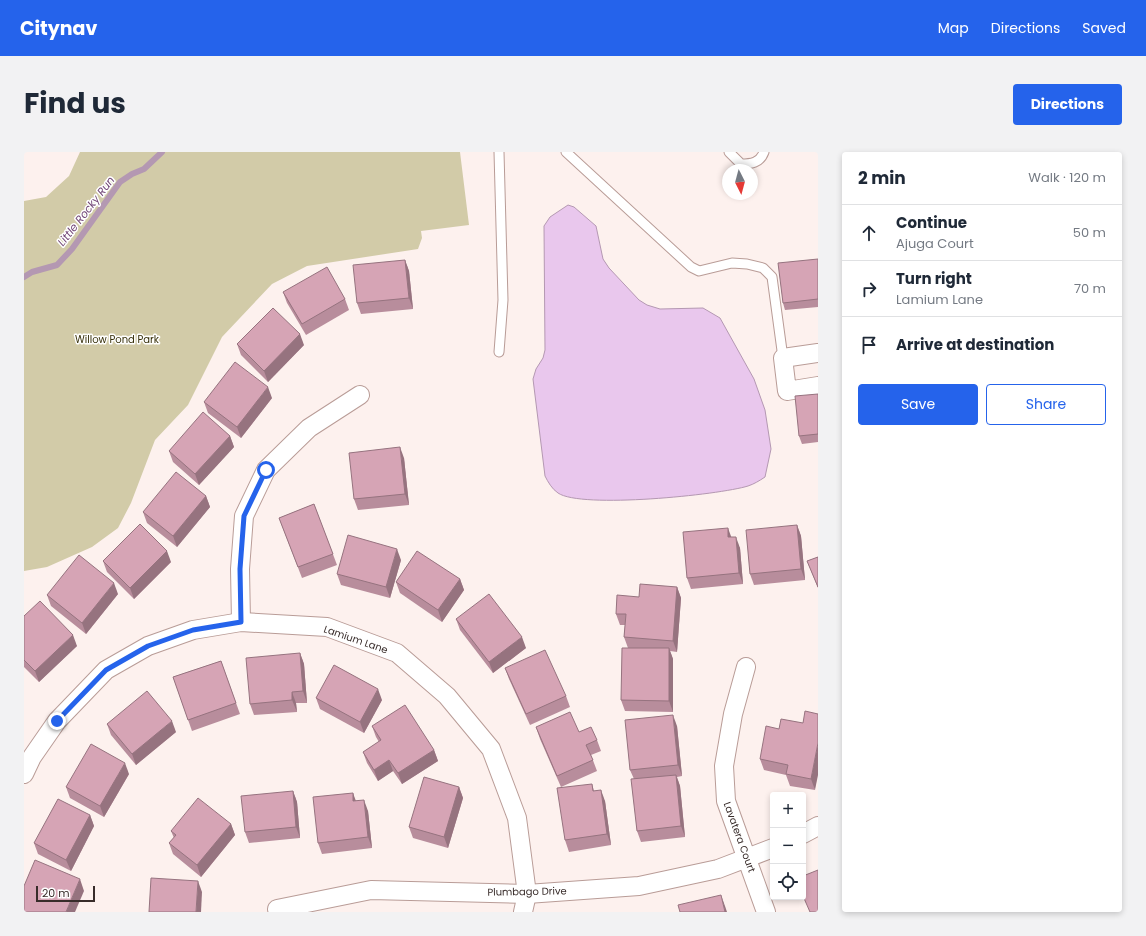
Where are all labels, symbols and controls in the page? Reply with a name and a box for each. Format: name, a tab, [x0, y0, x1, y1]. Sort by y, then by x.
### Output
text: Citynav	[20, 15, 97, 42]
text: Map	[938, 18, 969, 38]
text: Directions	[991, 18, 1060, 38]
text: Saved	[1082, 18, 1126, 38]
text: Find us	[24, 84, 126, 123]
button: Directions	[1013, 84, 1122, 125]
north arrow	[722, 164, 758, 200]
text: 2 min	[858, 166, 906, 190]
text: Walk · 120 m	[1028, 168, 1106, 187]
water label: Little Rocky Run	[54, 173, 118, 249]
text: Continue	[896, 212, 967, 233]
icon: ahead	[858, 222, 880, 244]
text: 50 m	[1073, 223, 1106, 242]
text: Ajuga Court	[896, 234, 974, 253]
text: Turn right	[896, 268, 972, 289]
icon: right	[858, 278, 880, 300]
text: 70 m	[1074, 279, 1106, 298]
text: Lamium Lane	[896, 290, 983, 309]
park label: Willow Pond Park	[75, 332, 160, 347]
icon: arrive	[858, 334, 880, 356]
text: Arrive at destination	[896, 334, 1054, 355]
button: Save	[858, 384, 978, 425]
button: Share	[986, 384, 1106, 425]
route start	[257, 461, 275, 479]
street label: Lamium Lane	[322, 621, 390, 657]
route end	[48, 712, 66, 730]
map controls	[770, 792, 806, 900]
button: +	[770, 792, 806, 828]
street label: Lavatera Court	[720, 800, 759, 875]
button: −	[770, 828, 806, 864]
button: locate	[770, 864, 806, 900]
street label: Plumbago Drive	[487, 883, 567, 900]
scale bar	[36, 884, 95, 903]
text: 20 m	[42, 885, 70, 901]

